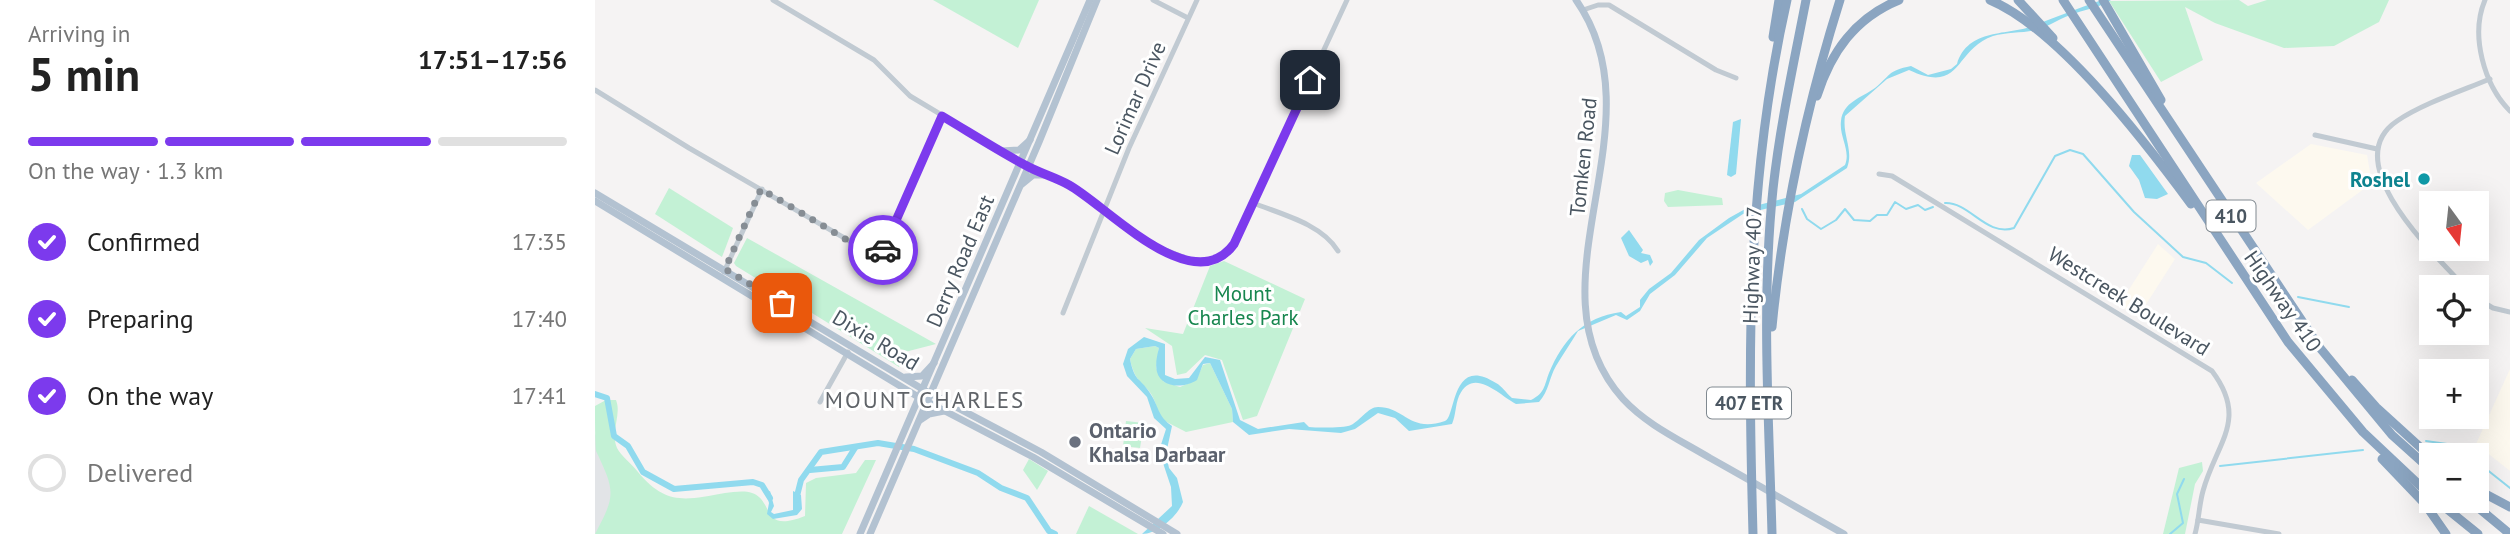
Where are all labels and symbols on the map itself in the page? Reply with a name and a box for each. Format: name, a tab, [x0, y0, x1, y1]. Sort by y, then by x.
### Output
street label: Lorimar Drive	[1098, 37, 1172, 159]
pin	[1280, 50, 1340, 110]
street label: Tomken Road	[1563, 96, 1603, 218]
place label: Roshel	[2350, 166, 2411, 193]
marker: Roshel	[2416, 171, 2432, 187]
street label: Derry Road East	[920, 191, 1000, 331]
north arrow	[2419, 191, 2489, 261]
road number: 410	[2207, 200, 2255, 232]
street label: Highway 407	[1736, 206, 1768, 324]
courier	[848, 215, 918, 285]
street label: Westcreek Boulevard	[2043, 240, 2215, 362]
street label: Highway 410	[2238, 245, 2328, 357]
pin	[752, 273, 812, 333]
park label: Mount Charles Park	[1188, 280, 1298, 331]
street label: Dixie Road	[828, 304, 924, 376]
district label: MOUNT CHARLES	[825, 385, 1025, 414]
road number: 407 ETR	[1707, 388, 1791, 418]
place label: Ontario Khalsa Darbaar	[1089, 417, 1226, 468]
marker: Ontario Khalsa Darbaar	[1067, 434, 1083, 450]

